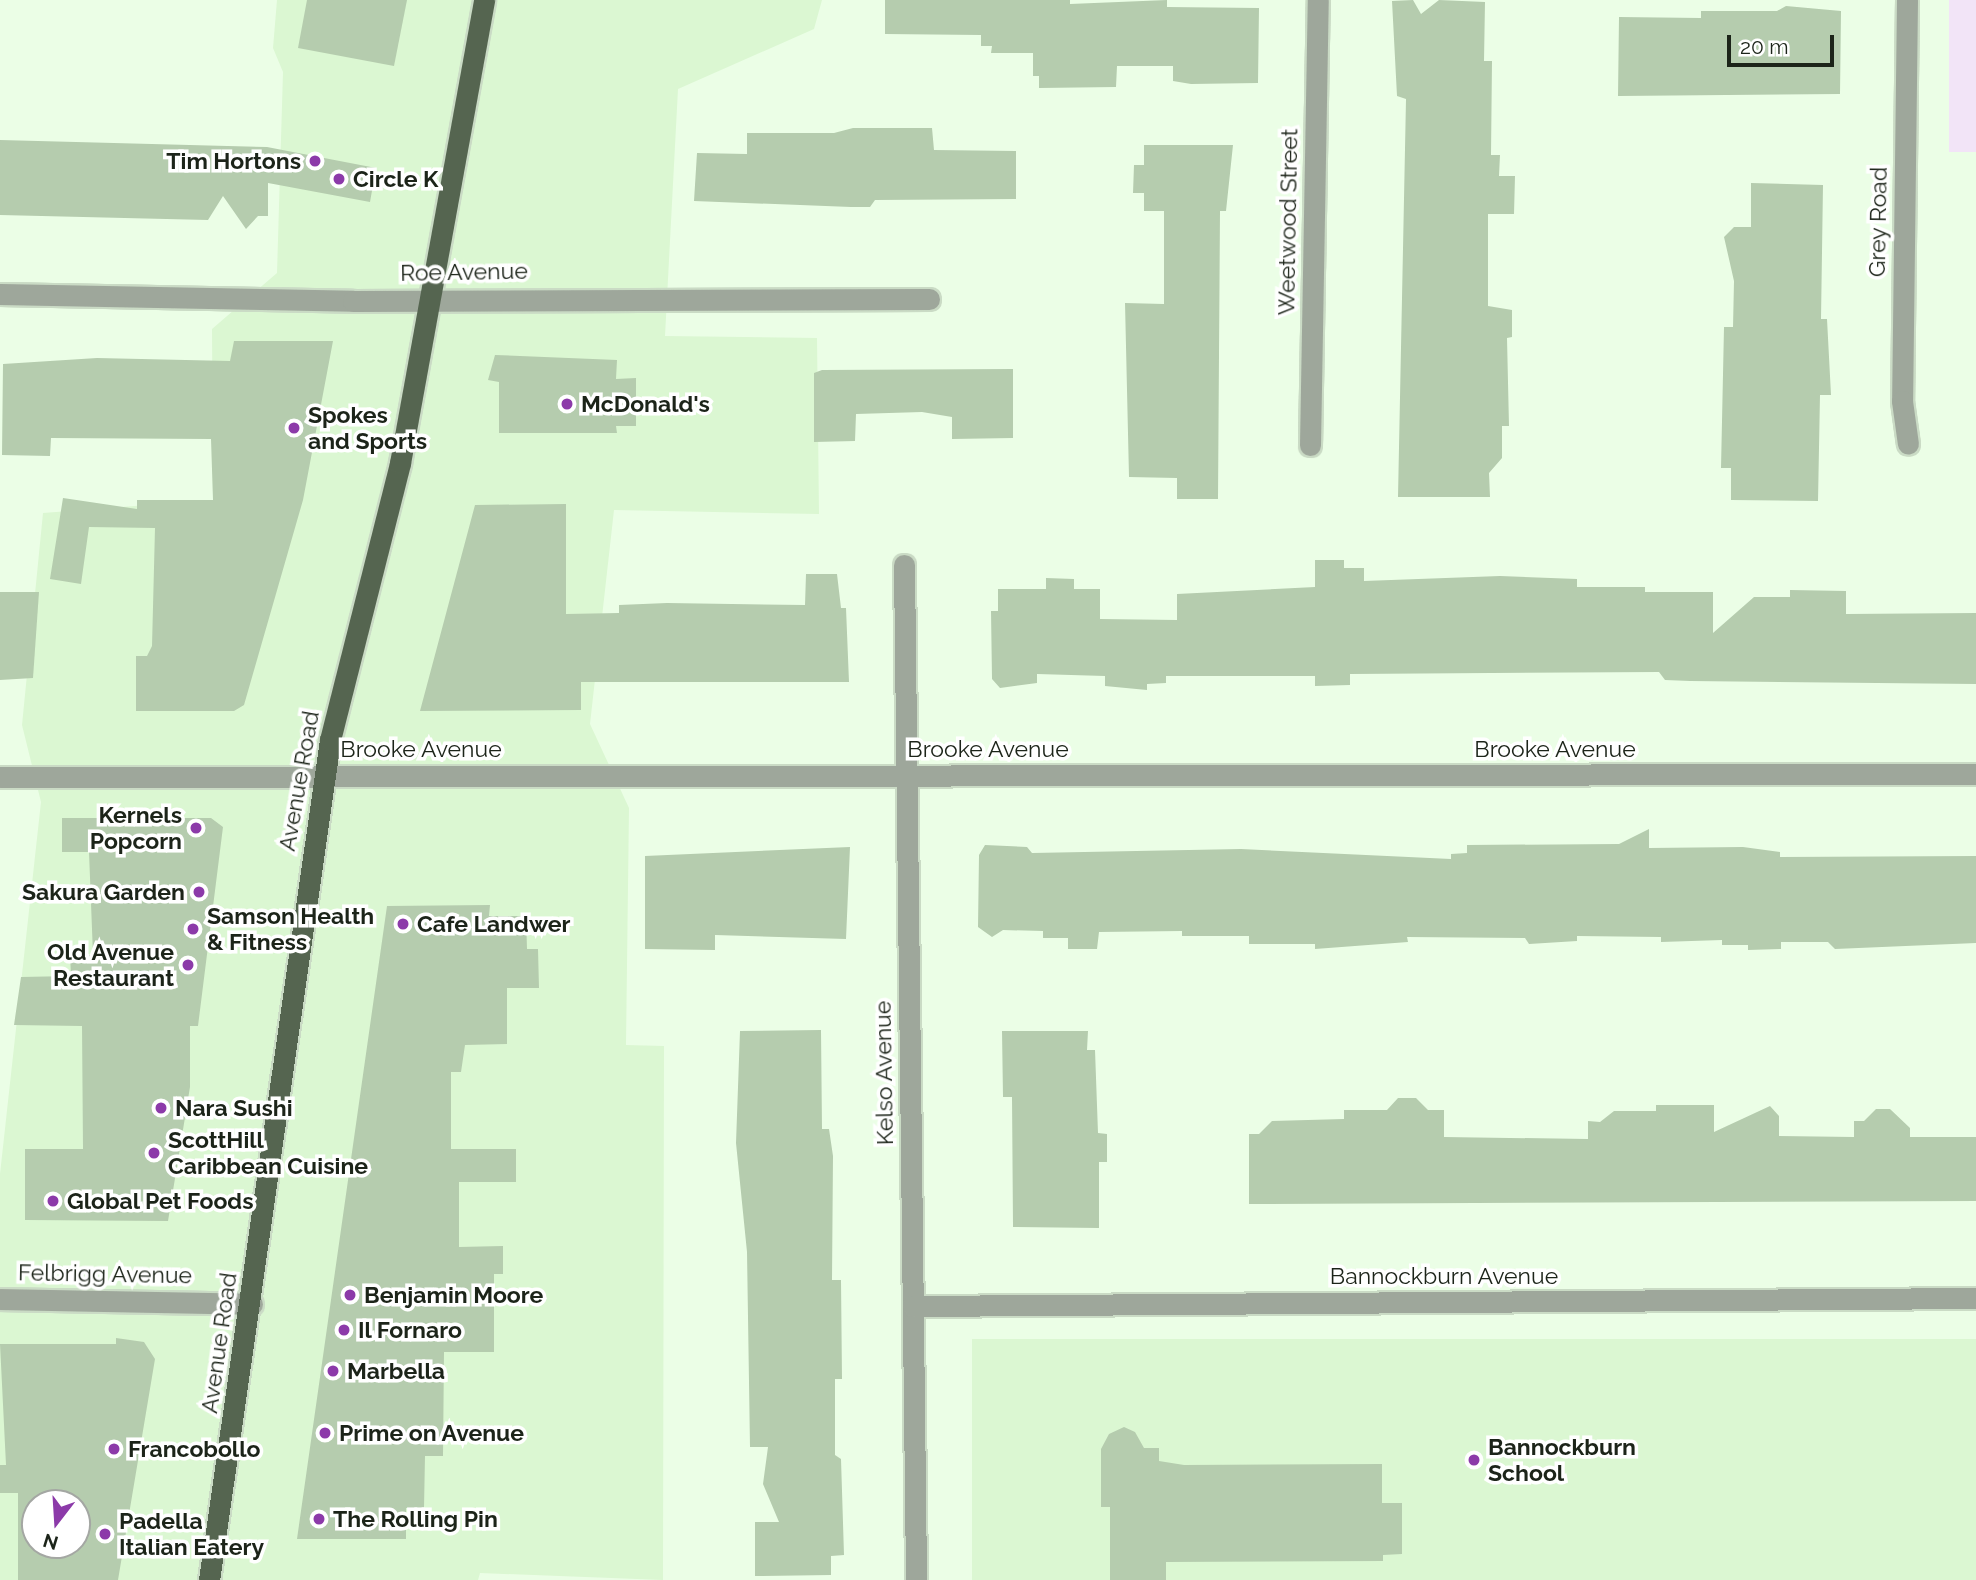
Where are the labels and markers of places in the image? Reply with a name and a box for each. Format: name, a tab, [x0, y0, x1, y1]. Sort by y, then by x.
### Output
place label: Tim Hortons	[166, 147, 301, 175]
marker: Tim Hortons	[307, 153, 323, 169]
place label: Circle K	[353, 165, 438, 193]
marker: Circle K	[331, 171, 347, 187]
place label: McDonald's	[581, 390, 710, 418]
marker: McDonald's	[559, 396, 575, 412]
place label: Spokes and Sports	[308, 401, 427, 455]
marker: Spokes and Sports	[286, 420, 302, 436]
place label: Kernels Popcorn	[90, 801, 182, 855]
marker: Kernels Popcorn	[188, 820, 204, 836]
place label: Sakura Garden	[22, 878, 185, 906]
marker: Sakura Garden	[191, 884, 207, 900]
place label: Samson Health & Fitness	[207, 902, 374, 956]
place label: Cafe Landwer	[417, 910, 570, 938]
marker: Cafe Landwer	[395, 916, 411, 932]
marker: Samson Health & Fitness	[185, 921, 201, 937]
place label: Old Avenue Restaurant	[46, 938, 174, 992]
marker: Old Avenue Restaurant	[180, 957, 196, 973]
place label: Nara Sushi	[175, 1094, 293, 1122]
marker: Nara Sushi	[153, 1100, 169, 1116]
place label: ScottHill Caribbean Cuisine	[168, 1126, 368, 1180]
marker: ScottHill Caribbean Cuisine	[146, 1145, 162, 1161]
place label: Global Pet Foods	[67, 1187, 254, 1215]
marker: Global Pet Foods	[45, 1193, 61, 1209]
place label: Benjamin Moore	[364, 1281, 543, 1309]
marker: Benjamin Moore	[342, 1287, 358, 1303]
place label: Il Fornaro	[358, 1316, 463, 1344]
marker: Il Fornaro	[336, 1322, 352, 1338]
place label: Marbella	[347, 1357, 445, 1385]
marker: Marbella	[325, 1363, 341, 1379]
place label: Prime on Avenue	[339, 1419, 525, 1447]
marker: Prime on Avenue	[317, 1425, 333, 1441]
place label: Bannockburn School	[1488, 1433, 1636, 1487]
place label: Francobollo	[128, 1435, 260, 1463]
marker: Francobollo	[106, 1441, 122, 1457]
marker: Bannockburn School	[1466, 1452, 1482, 1468]
place label: The Rolling Pin	[333, 1505, 498, 1533]
place label: Padella Italian Eatery	[119, 1507, 264, 1561]
marker: The Rolling Pin	[311, 1511, 327, 1527]
marker: Padella Italian Eatery	[97, 1526, 113, 1542]

